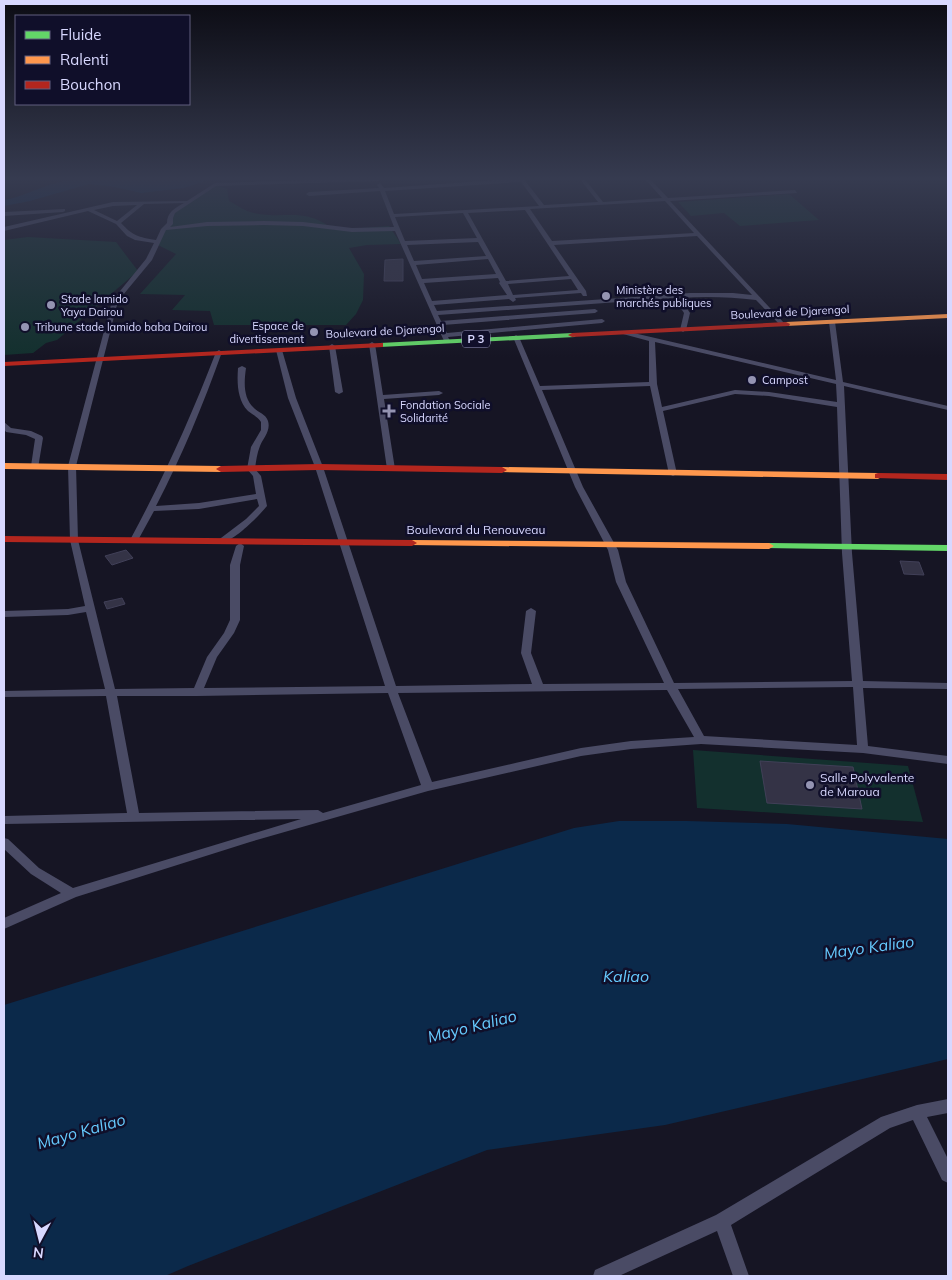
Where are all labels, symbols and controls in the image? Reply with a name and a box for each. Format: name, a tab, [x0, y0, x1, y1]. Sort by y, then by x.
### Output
legend	[15, 15, 190, 105]
text: Fluide	[60, 25, 101, 44]
text: Ralenti	[60, 50, 109, 69]
text: Bouchon	[60, 75, 121, 94]
place label: Ministère des marchés publiques	[616, 283, 712, 310]
marker: Ministère des marchés publiques	[600, 290, 612, 302]
place label: Stade lamido Yaya Dairou	[60, 292, 128, 319]
marker: Stade lamido Yaya Dairou	[45, 299, 57, 311]
street label: Boulevard de Djarengol	[730, 302, 850, 322]
place label: Espace de divertissement	[229, 319, 304, 346]
place label: Tribune stade lamido baba Dairou	[35, 320, 207, 334]
marker: Tribune stade lamido baba Dairou	[19, 321, 31, 333]
street label: Boulevard de Djarengol	[325, 321, 445, 341]
marker: Espace de divertissement	[308, 326, 320, 338]
road number: P 3	[462, 330, 490, 348]
place label: Campost	[762, 373, 808, 387]
marker: Campost	[746, 374, 758, 386]
place label: Fondation Sociale Solidarité	[400, 398, 490, 425]
marker: Fondation Sociale Solidarité	[382, 404, 396, 418]
street label: Boulevard du Renouveau	[406, 522, 546, 537]
place label: Salle Polyvalente de Maroua	[820, 770, 914, 799]
marker: Salle Polyvalente de Maroua	[804, 779, 816, 791]
water label: Mayo Kaliao	[823, 931, 915, 963]
water label: Kaliao	[603, 966, 649, 986]
water label: Mayo Kaliao	[425, 1005, 519, 1047]
water label: Mayo Kaliao	[34, 1109, 128, 1153]
north arrow	[15, 1215, 65, 1265]
text: N	[32, 1243, 45, 1262]

